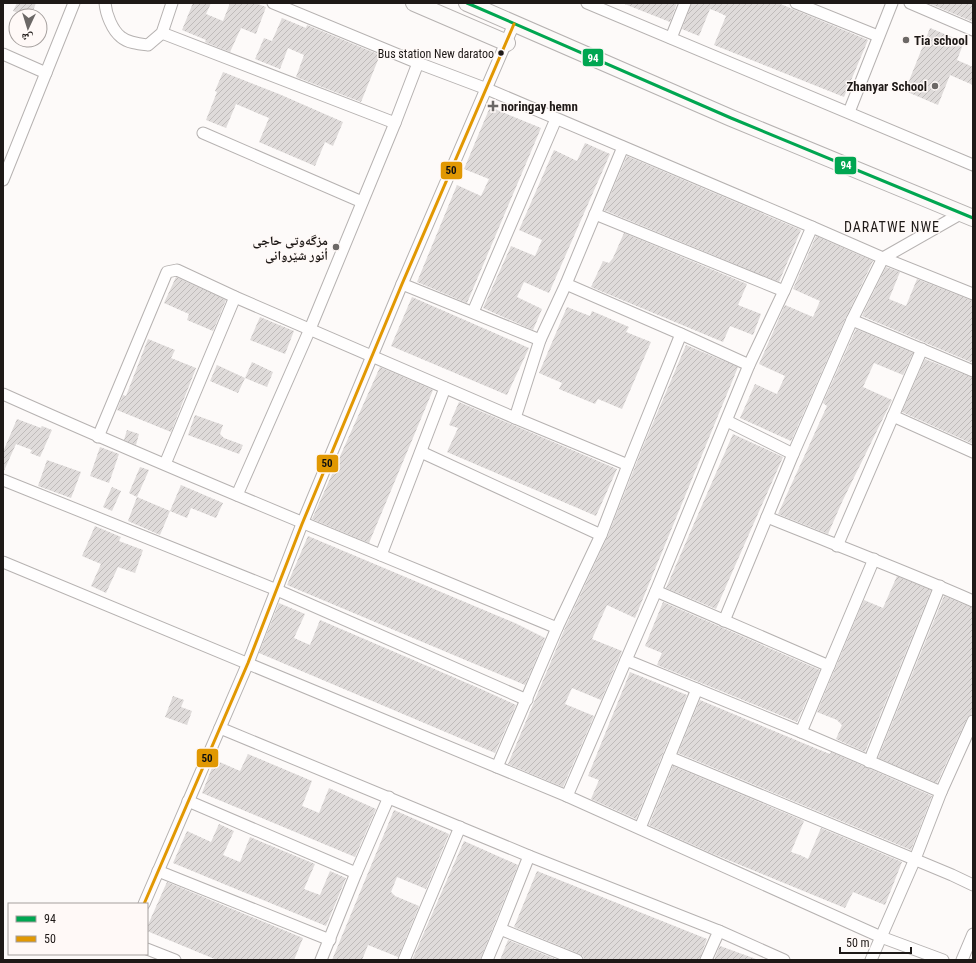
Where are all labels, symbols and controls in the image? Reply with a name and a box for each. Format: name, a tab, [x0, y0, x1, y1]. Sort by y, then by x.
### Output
north arrow	[8, 8, 48, 48]
text: ش	[21, 30, 34, 44]
place label: Tia school	[914, 33, 968, 48]
marker: Tia school	[901, 35, 911, 45]
place label: Bus station New daratoo	[378, 47, 494, 61]
marker: Bus station New daratoo	[496, 48, 506, 58]
line badge: 94	[582, 48, 604, 67]
text: 94	[587, 52, 599, 65]
place label: Zhanyar School	[846, 79, 927, 94]
marker: Zhanyar School	[930, 81, 940, 91]
place label: noringay hemn	[501, 99, 578, 114]
marker: noringay hemn	[488, 101, 498, 111]
line badge: 94	[834, 156, 857, 175]
text: 94	[840, 159, 852, 172]
line badge: 50	[440, 161, 463, 180]
text: 50	[445, 164, 457, 177]
district label: DARATWE NWE	[844, 219, 940, 235]
place label: مزگەوتی حاجی أنور شێروانی	[252, 233, 328, 264]
marker: مزگەوتی حاجی أنور شێروانی	[331, 242, 341, 252]
line badge: 50	[316, 454, 339, 473]
text: 50	[321, 457, 333, 470]
line badge: 50	[196, 748, 219, 768]
text: 50	[201, 752, 213, 765]
legend	[8, 903, 148, 955]
text: 94	[44, 912, 56, 926]
scale bar	[840, 929, 911, 955]
text: 50	[44, 932, 56, 946]
text: 50 m	[846, 936, 870, 950]

